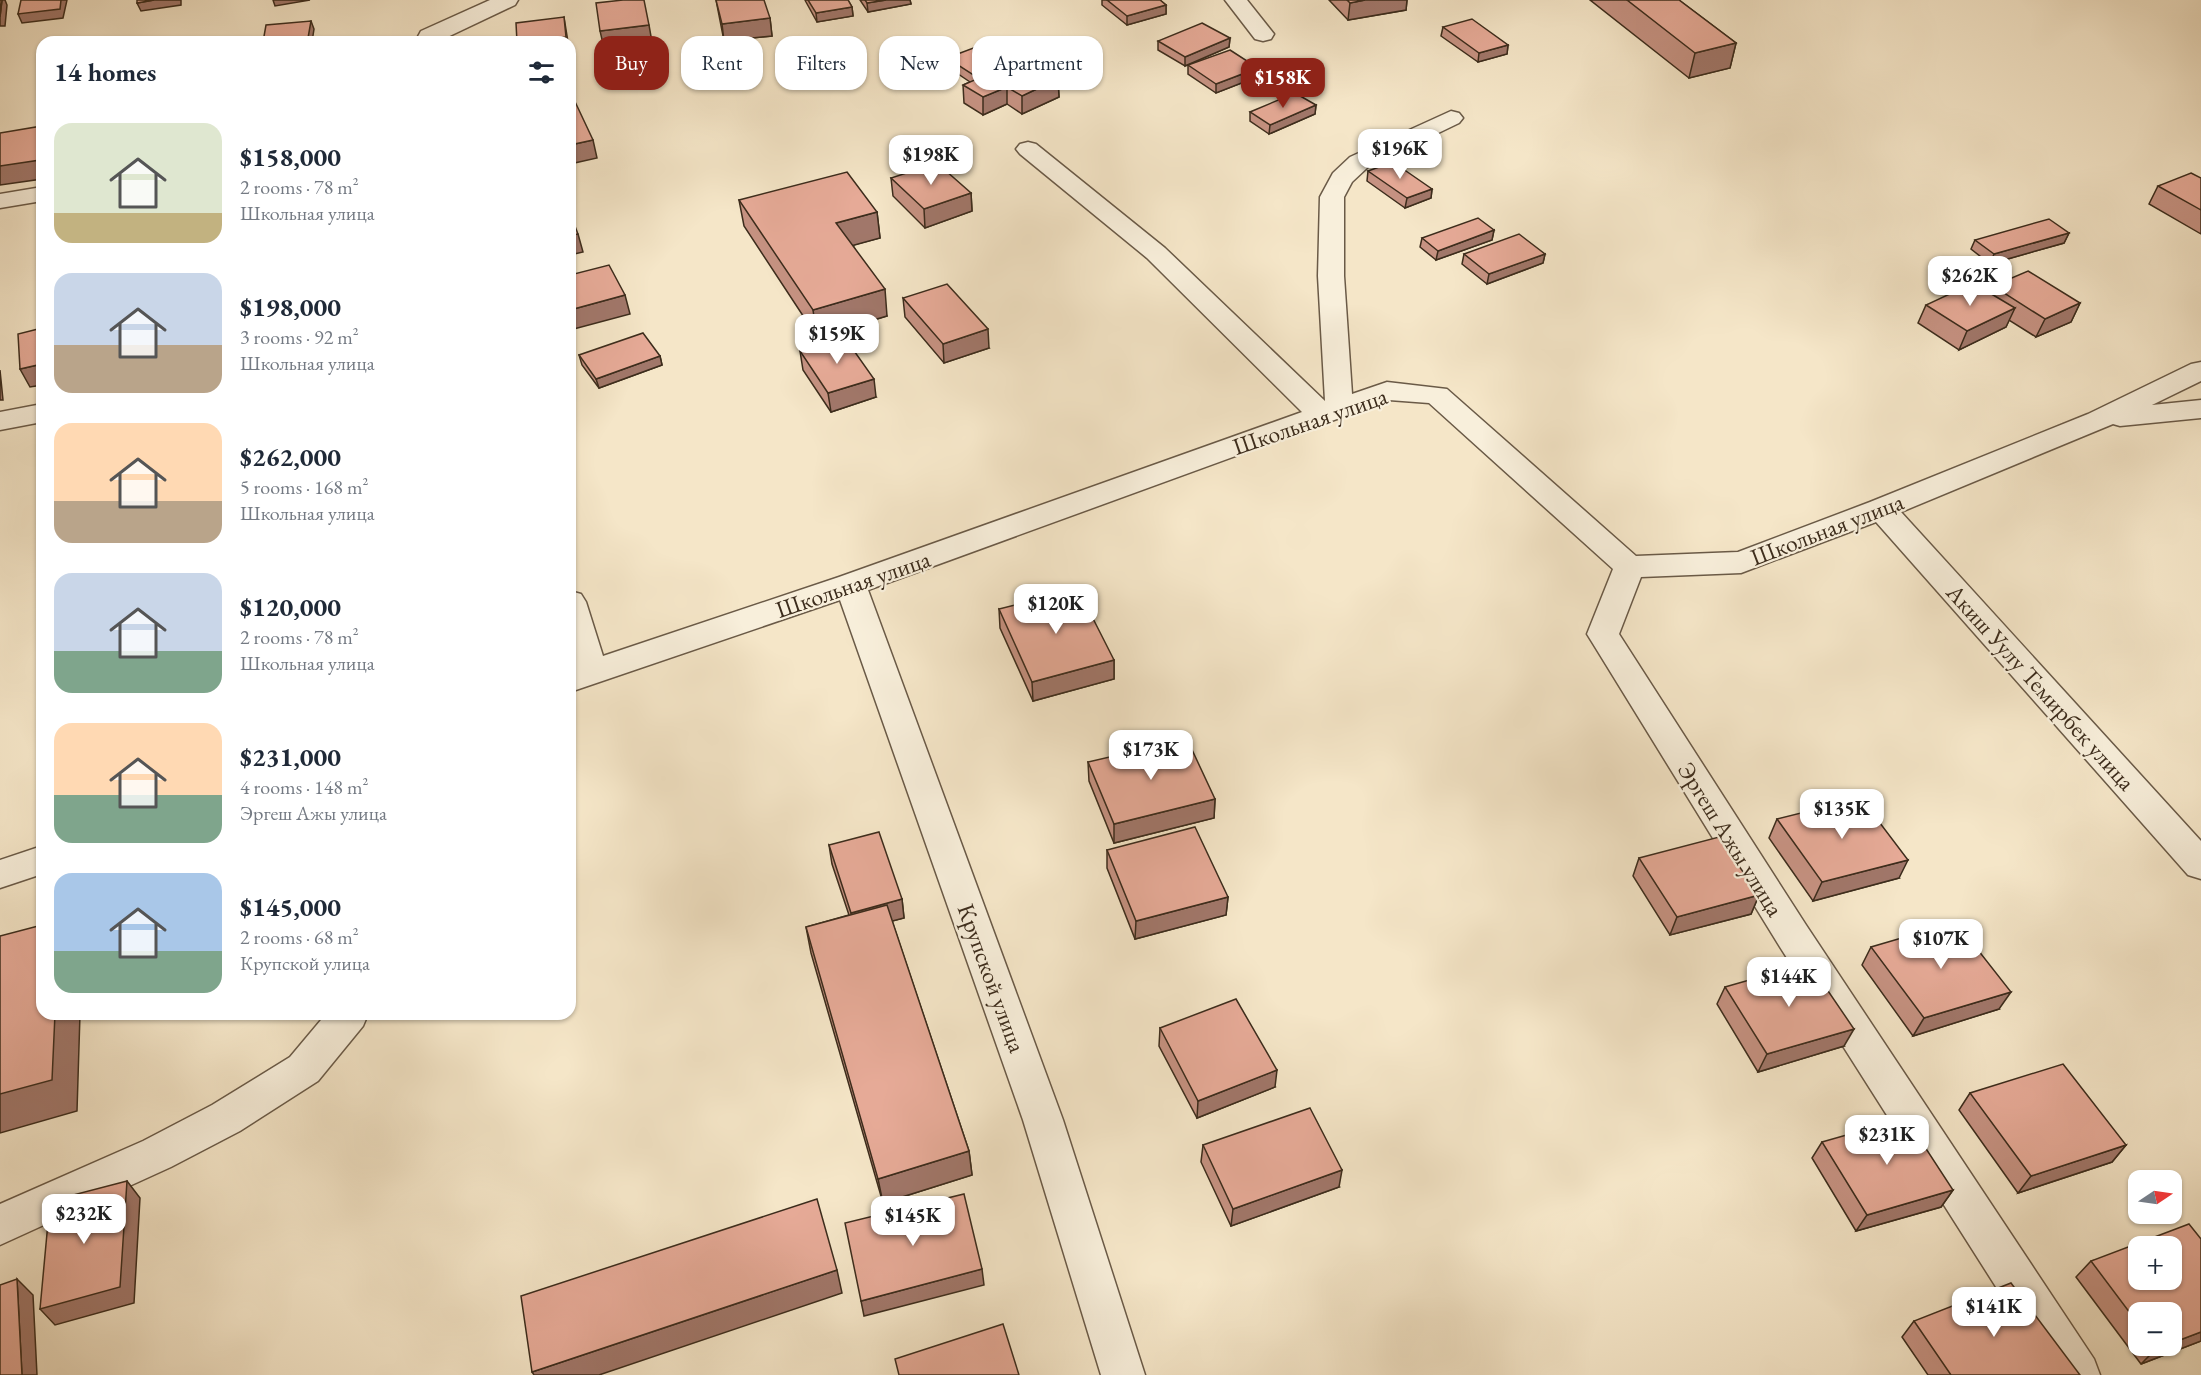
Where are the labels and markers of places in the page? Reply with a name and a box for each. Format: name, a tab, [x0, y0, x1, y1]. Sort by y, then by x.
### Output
pin: $158K	[1241, 58, 1325, 109]
pin: $196K	[1358, 129, 1442, 180]
pin: $198K	[889, 135, 973, 186]
pin: $262K	[1928, 256, 2012, 307]
pin: $159K	[795, 314, 879, 365]
pin: $120K	[1014, 584, 1098, 635]
pin: $173K	[1109, 730, 1193, 781]
pin: $135K	[1800, 789, 1884, 840]
pin: $107K	[1899, 919, 1983, 970]
pin: $144K	[1747, 957, 1831, 1008]
pin: $231K	[1845, 1115, 1929, 1166]
pin: $232K	[42, 1194, 126, 1245]
pin: $145K	[871, 1196, 955, 1247]
pin: $141K	[1952, 1287, 2036, 1338]

